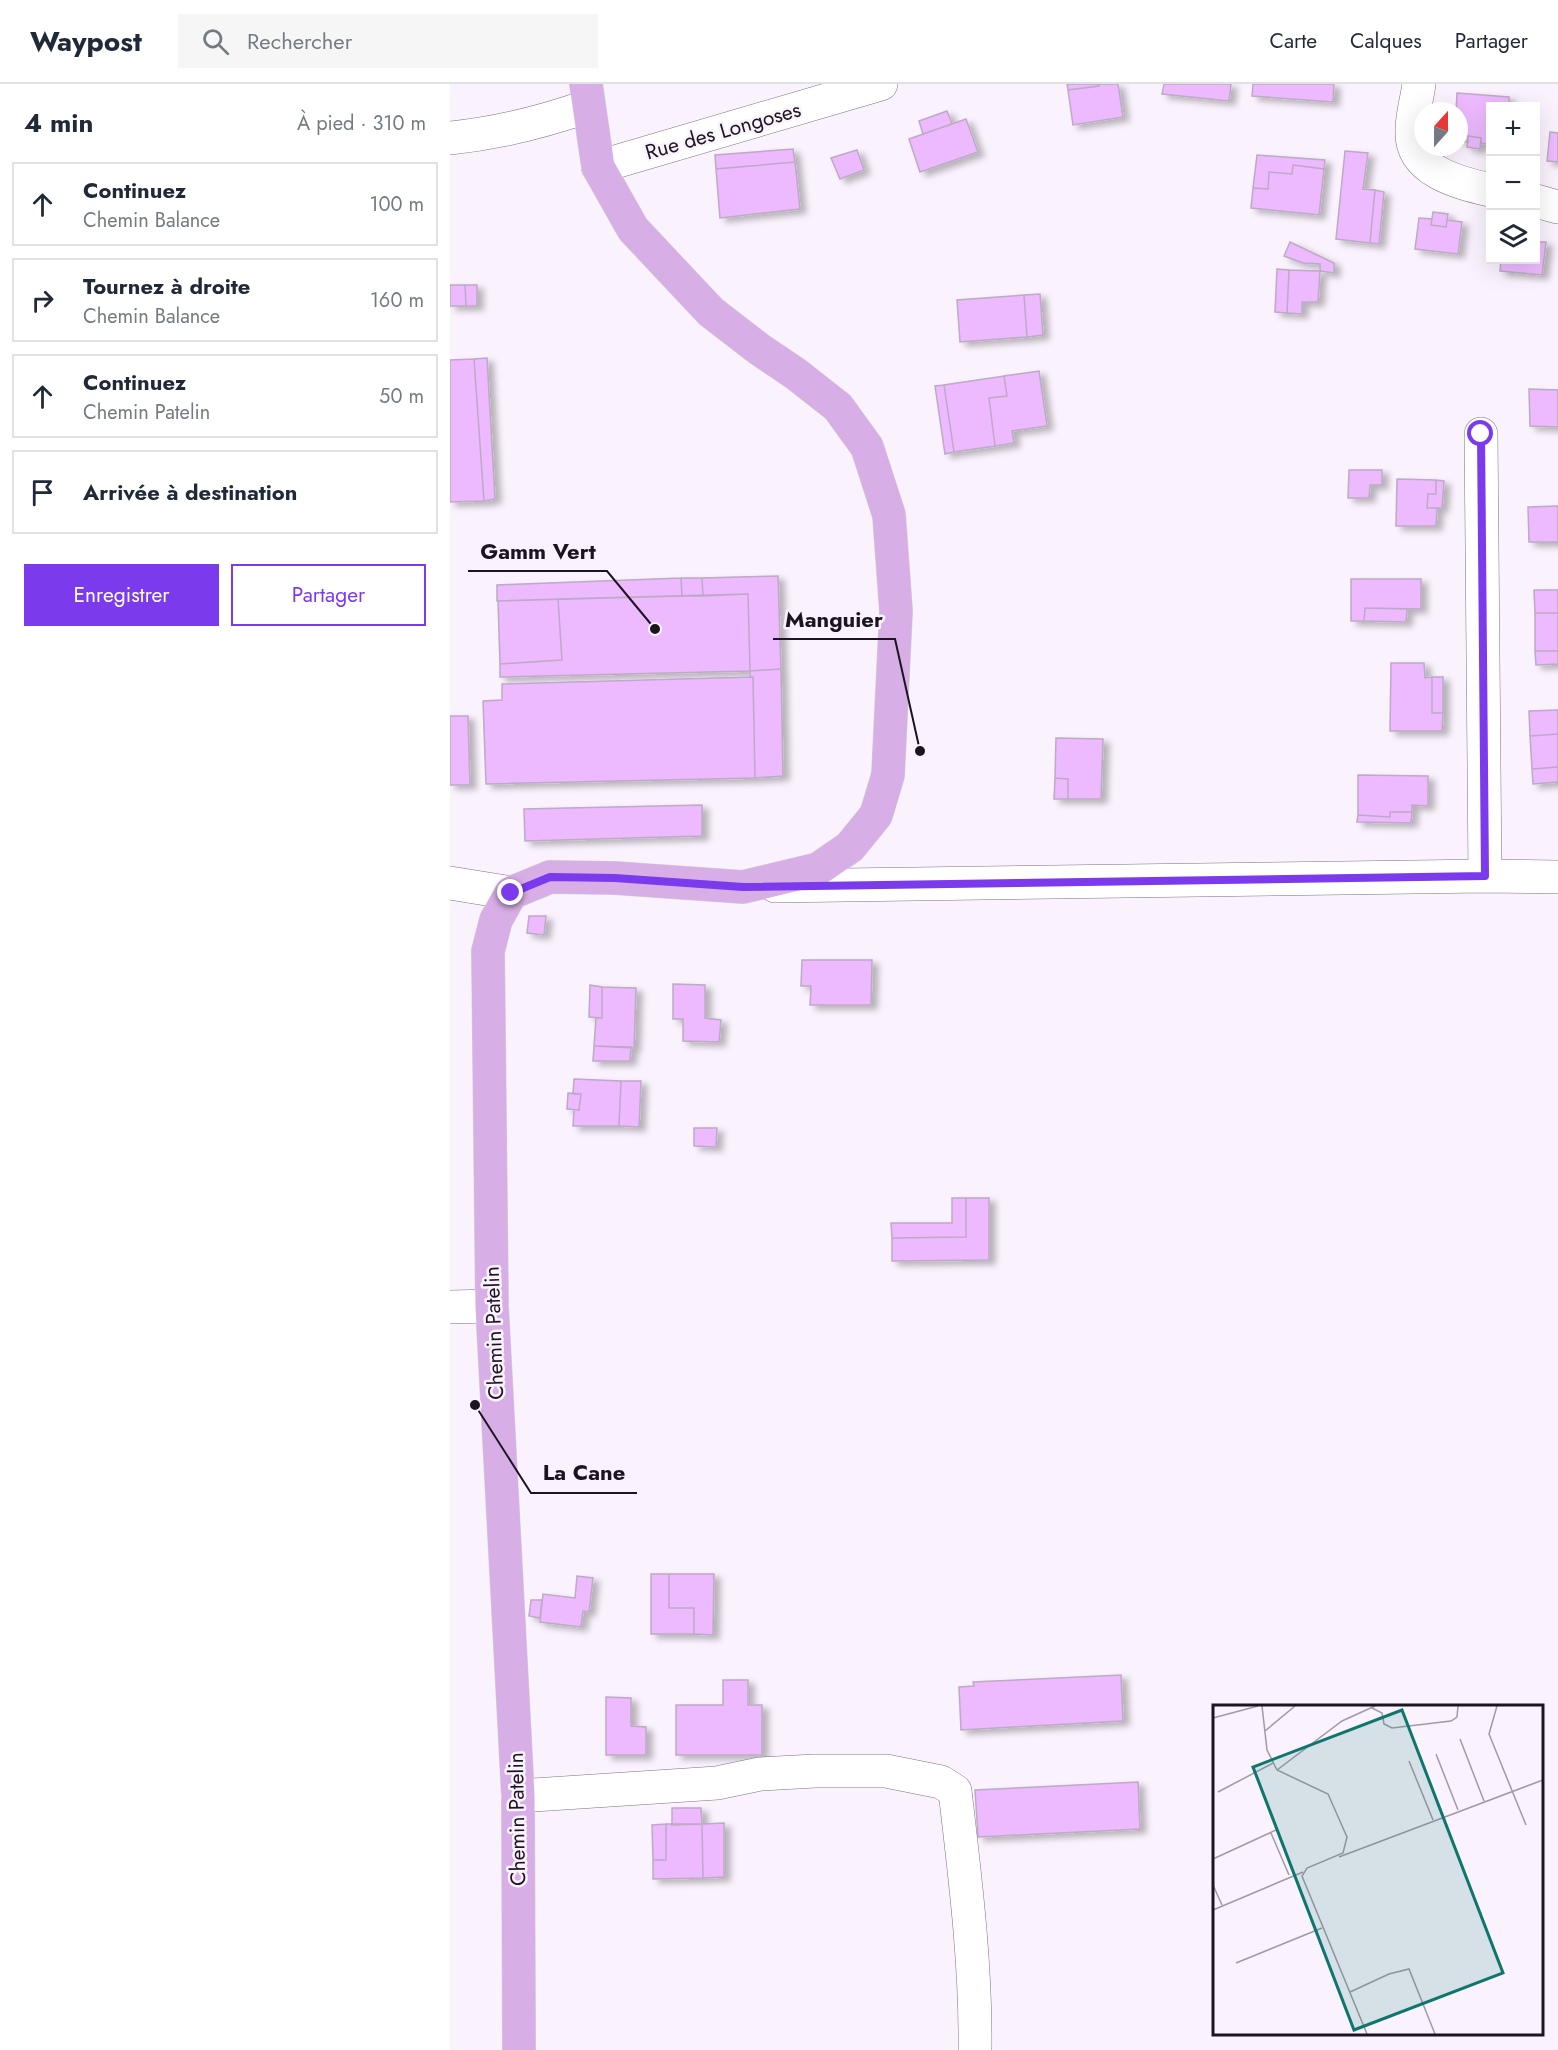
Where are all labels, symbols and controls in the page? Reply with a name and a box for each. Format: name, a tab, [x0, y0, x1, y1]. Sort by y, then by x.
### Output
search box	[178, 14, 598, 68]
text: Waypost	[30, 21, 142, 62]
icon: search	[199, 25, 232, 58]
text: Rechercher	[247, 25, 352, 57]
text: Carte	[1270, 26, 1317, 56]
text: Calques	[1350, 26, 1422, 56]
text: Partager	[1455, 26, 1528, 56]
street label: Rue des Longoses	[642, 94, 804, 168]
north arrow	[1414, 102, 1468, 156]
map controls	[1486, 102, 1540, 264]
button: +	[1486, 102, 1540, 156]
text: 4 min	[24, 104, 93, 142]
text: À pied · 310 m	[297, 109, 426, 138]
button: −	[1486, 156, 1540, 210]
text: Continuez	[83, 174, 186, 206]
icon: ahead	[26, 188, 59, 221]
text: 100 m	[369, 190, 424, 219]
text: Chemin Balance	[83, 206, 220, 235]
button: layers	[1486, 210, 1540, 264]
text: Tournez à droite	[83, 270, 250, 302]
icon: right	[26, 284, 59, 317]
text: 160 m	[370, 286, 424, 315]
text: Chemin Balance	[83, 302, 220, 331]
text: Continuez	[83, 366, 186, 398]
icon: ahead	[26, 380, 59, 413]
text: 50 m	[379, 382, 424, 411]
text: Chemin Patelin	[83, 398, 210, 427]
route start	[1467, 420, 1493, 446]
icon: arrive	[26, 476, 59, 509]
text: Arrivée à destination	[83, 476, 297, 508]
callout: Gamm Vert	[468, 531, 607, 571]
text: Gamm Vert	[480, 535, 596, 567]
button: Enregistrer	[24, 564, 219, 626]
button: Partager	[231, 564, 426, 626]
callout: Manguier	[773, 599, 895, 639]
text: Manguier	[785, 603, 883, 635]
route end	[497, 879, 523, 905]
street label: Chemin Patelin	[477, 1266, 511, 1400]
callout: La Cane	[531, 1453, 637, 1493]
text: La Cane	[543, 1456, 625, 1488]
inset map	[1213, 1705, 1543, 2035]
street label: Chemin Patelin	[501, 1752, 533, 1886]

